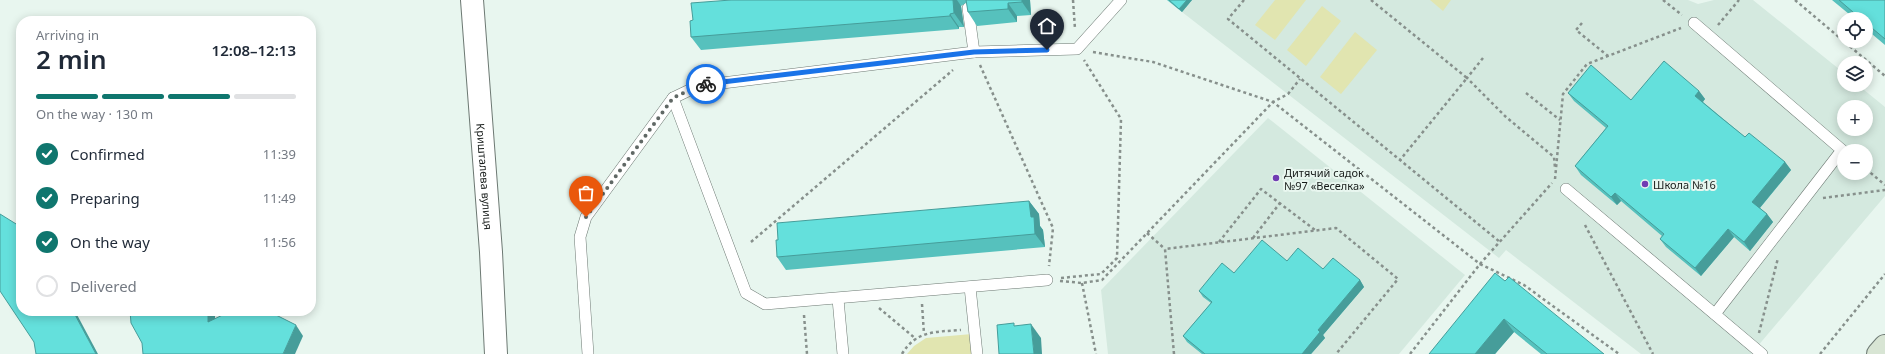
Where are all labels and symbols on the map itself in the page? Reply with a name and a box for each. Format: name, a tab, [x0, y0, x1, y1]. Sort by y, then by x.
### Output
pin	[1030, 9, 1064, 50]
courier	[686, 64, 726, 104]
street label: Кришталева вулиця	[474, 123, 497, 230]
place label: Дитячий садок №97 «Веселка»	[1284, 165, 1365, 193]
marker: Дитячий садок №97 «Веселка»	[1271, 173, 1281, 183]
pin	[569, 176, 603, 217]
place label: Школа №16	[1653, 177, 1716, 192]
marker: Школа №16	[1640, 179, 1650, 189]

